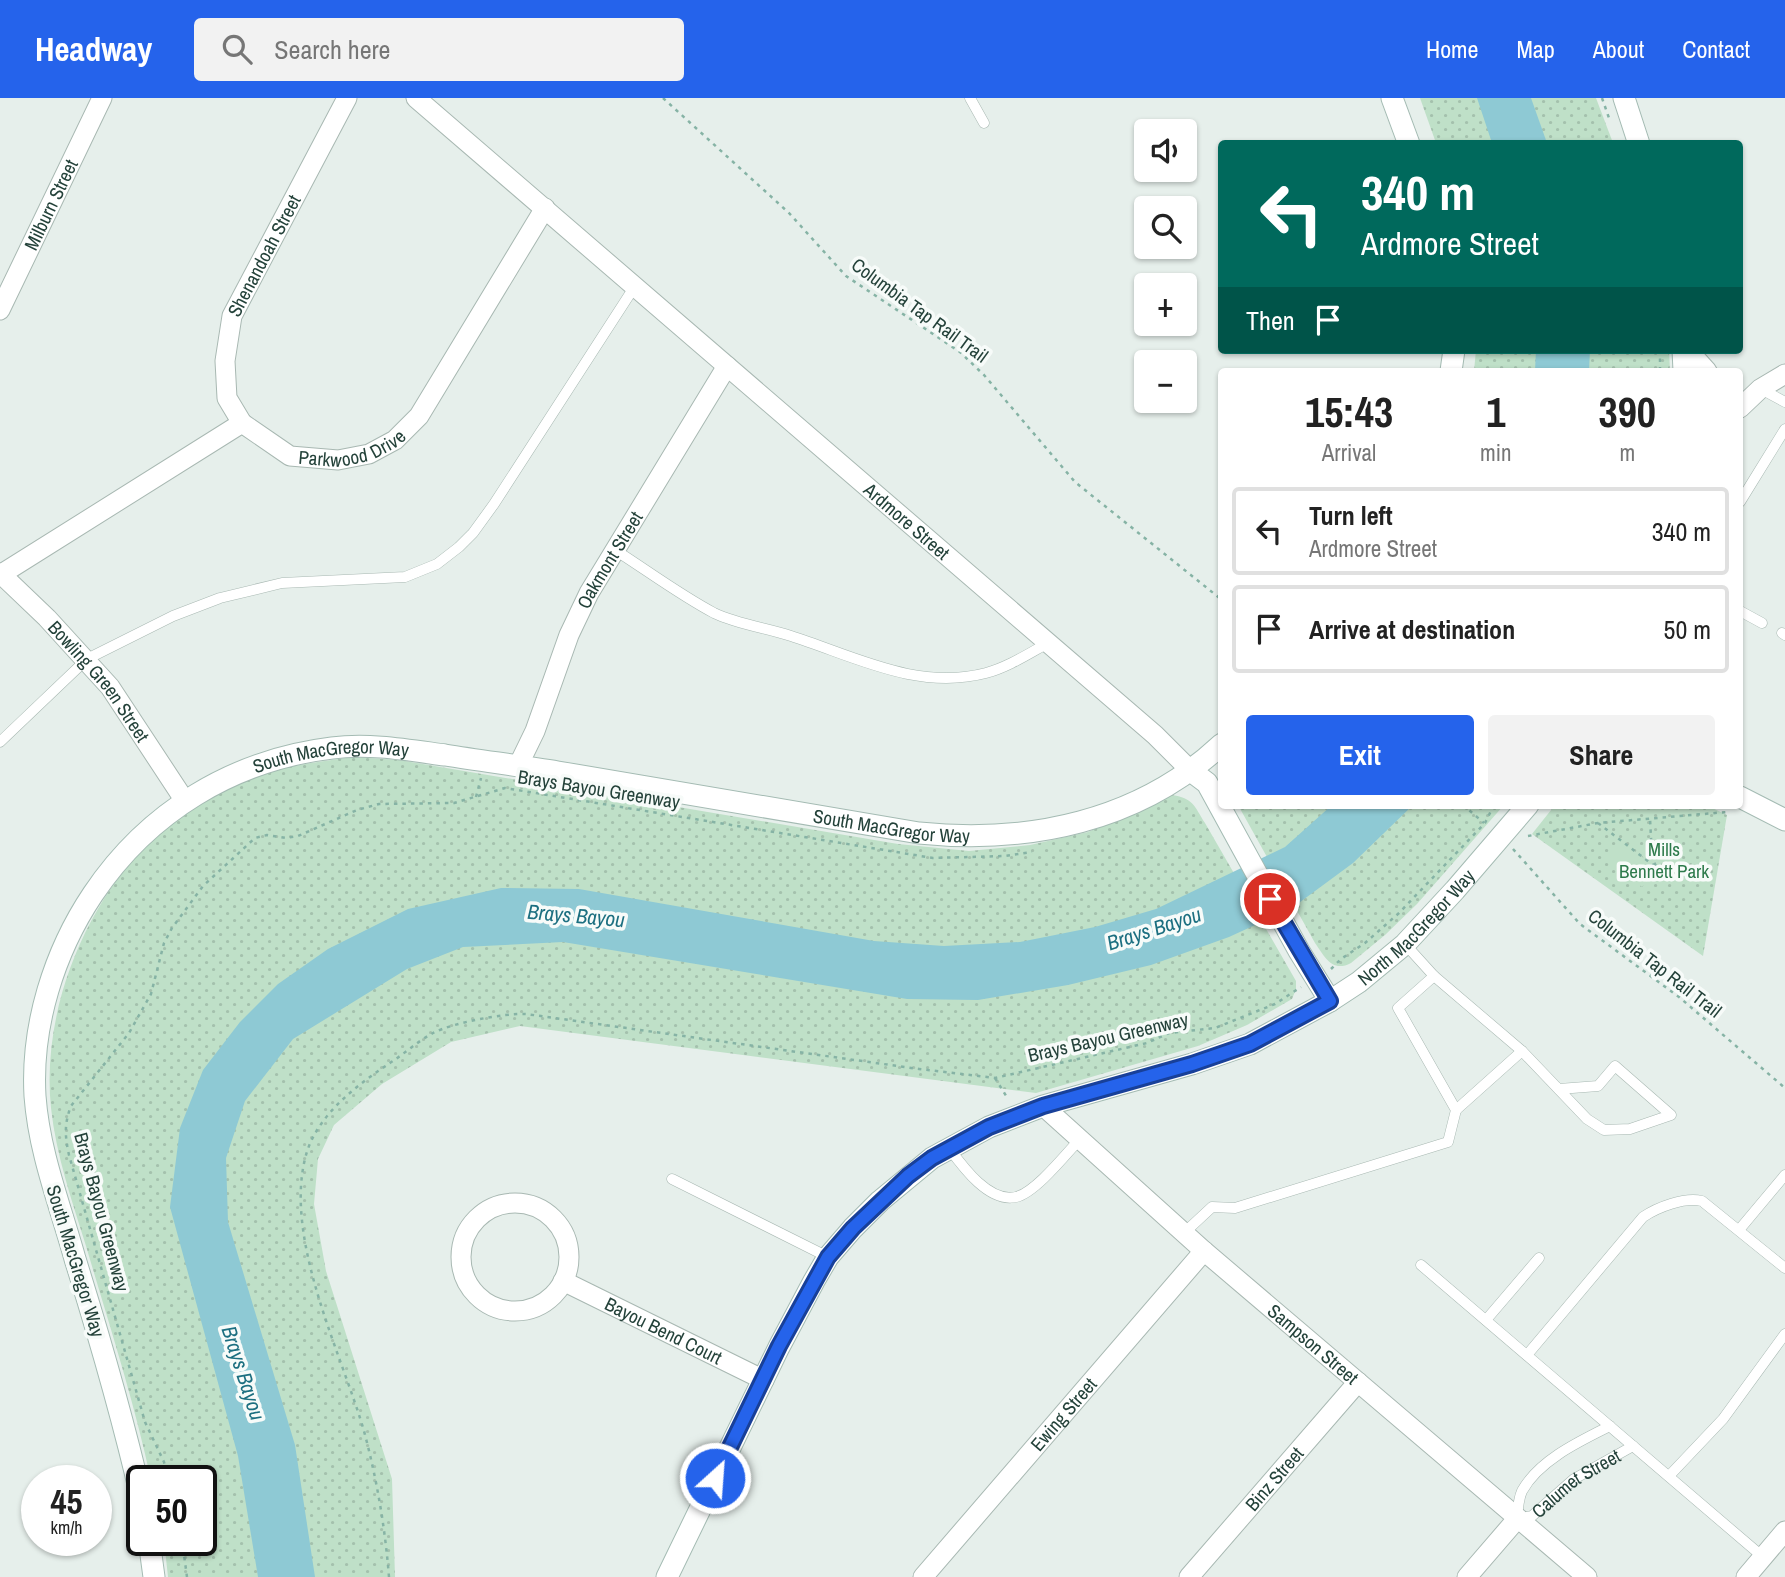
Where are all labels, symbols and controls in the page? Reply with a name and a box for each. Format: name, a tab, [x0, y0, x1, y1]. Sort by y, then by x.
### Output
search box	[194, 18, 684, 81]
text: Headway	[35, 27, 152, 71]
icon: search	[218, 30, 256, 68]
text: Search here	[274, 32, 390, 67]
text: Home	[1426, 33, 1478, 65]
text: Map	[1516, 33, 1555, 65]
text: About	[1593, 33, 1644, 65]
text: Contact	[1682, 33, 1750, 65]
map controls	[1134, 119, 1197, 413]
button: sound	[1134, 119, 1197, 182]
street label: Milburn Street	[18, 154, 84, 254]
text: 340 m	[1361, 159, 1475, 225]
icon: left	[1246, 168, 1337, 259]
street label: Shenandoah Street	[221, 190, 307, 321]
button: search	[1134, 196, 1197, 259]
text: Ardmore Street	[1361, 222, 1539, 265]
street label: Columbia Tap Rail Trail	[846, 252, 994, 368]
button: +	[1134, 273, 1197, 336]
icon: arrive	[1309, 301, 1347, 339]
text: Then	[1246, 303, 1295, 338]
button: −	[1134, 350, 1197, 413]
text: 15:43	[1305, 384, 1393, 440]
text: 1	[1486, 384, 1505, 440]
text: 390	[1599, 384, 1656, 440]
street label: Parkwood Drive	[297, 424, 411, 473]
text: Arrival	[1322, 437, 1376, 468]
text: min	[1480, 437, 1512, 468]
text: m	[1619, 437, 1635, 468]
street label: Ardmore Street	[858, 476, 956, 566]
text: Turn left	[1309, 498, 1393, 533]
street label: Oakmont Street	[570, 506, 649, 613]
icon: left	[1250, 512, 1288, 550]
text: 340 m	[1652, 514, 1711, 549]
text: Ardmore Street	[1309, 533, 1437, 564]
icon: arrive	[1250, 610, 1288, 648]
text: Arrive at destination	[1309, 612, 1515, 647]
text: 50 m	[1664, 612, 1711, 647]
street label: Bowling Green Street	[42, 615, 156, 747]
button: Exit	[1246, 715, 1474, 795]
button: Share	[1488, 715, 1715, 795]
street label: South MacGregor Way	[249, 733, 411, 779]
street label: Brays Bayou Greenway	[516, 763, 682, 815]
street label: South MacGregor Way	[811, 803, 970, 849]
park label: Mills Bennett Park	[1619, 836, 1709, 884]
street label: North MacGregor Way	[1352, 863, 1480, 991]
pin	[1240, 869, 1300, 929]
icon: arrive	[1251, 880, 1289, 918]
water label: Brays Bayou	[526, 897, 626, 934]
water label: Brays Bayou	[1103, 900, 1205, 957]
street label: Columbia Tap Rail Trail	[1583, 903, 1727, 1023]
street label: Brays Bayou Greenway	[1025, 1006, 1191, 1068]
street label: Brays Bayou Greenway	[68, 1130, 136, 1295]
street label: South MacGregor Way	[40, 1182, 112, 1340]
street label: Bayou Bend Court	[601, 1291, 727, 1371]
street label: Sampson Street	[1262, 1298, 1365, 1390]
water label: Brays Bayou	[215, 1322, 272, 1424]
street label: Ewing Street	[1024, 1371, 1103, 1456]
position arrow	[678, 1441, 752, 1515]
street label: Binz Street	[1239, 1441, 1310, 1516]
street label: Calumet Street	[1526, 1442, 1626, 1524]
speed limit sign: 50	[126, 1465, 217, 1556]
text: 45	[51, 1478, 82, 1525]
text: km/h	[51, 1515, 83, 1540]

